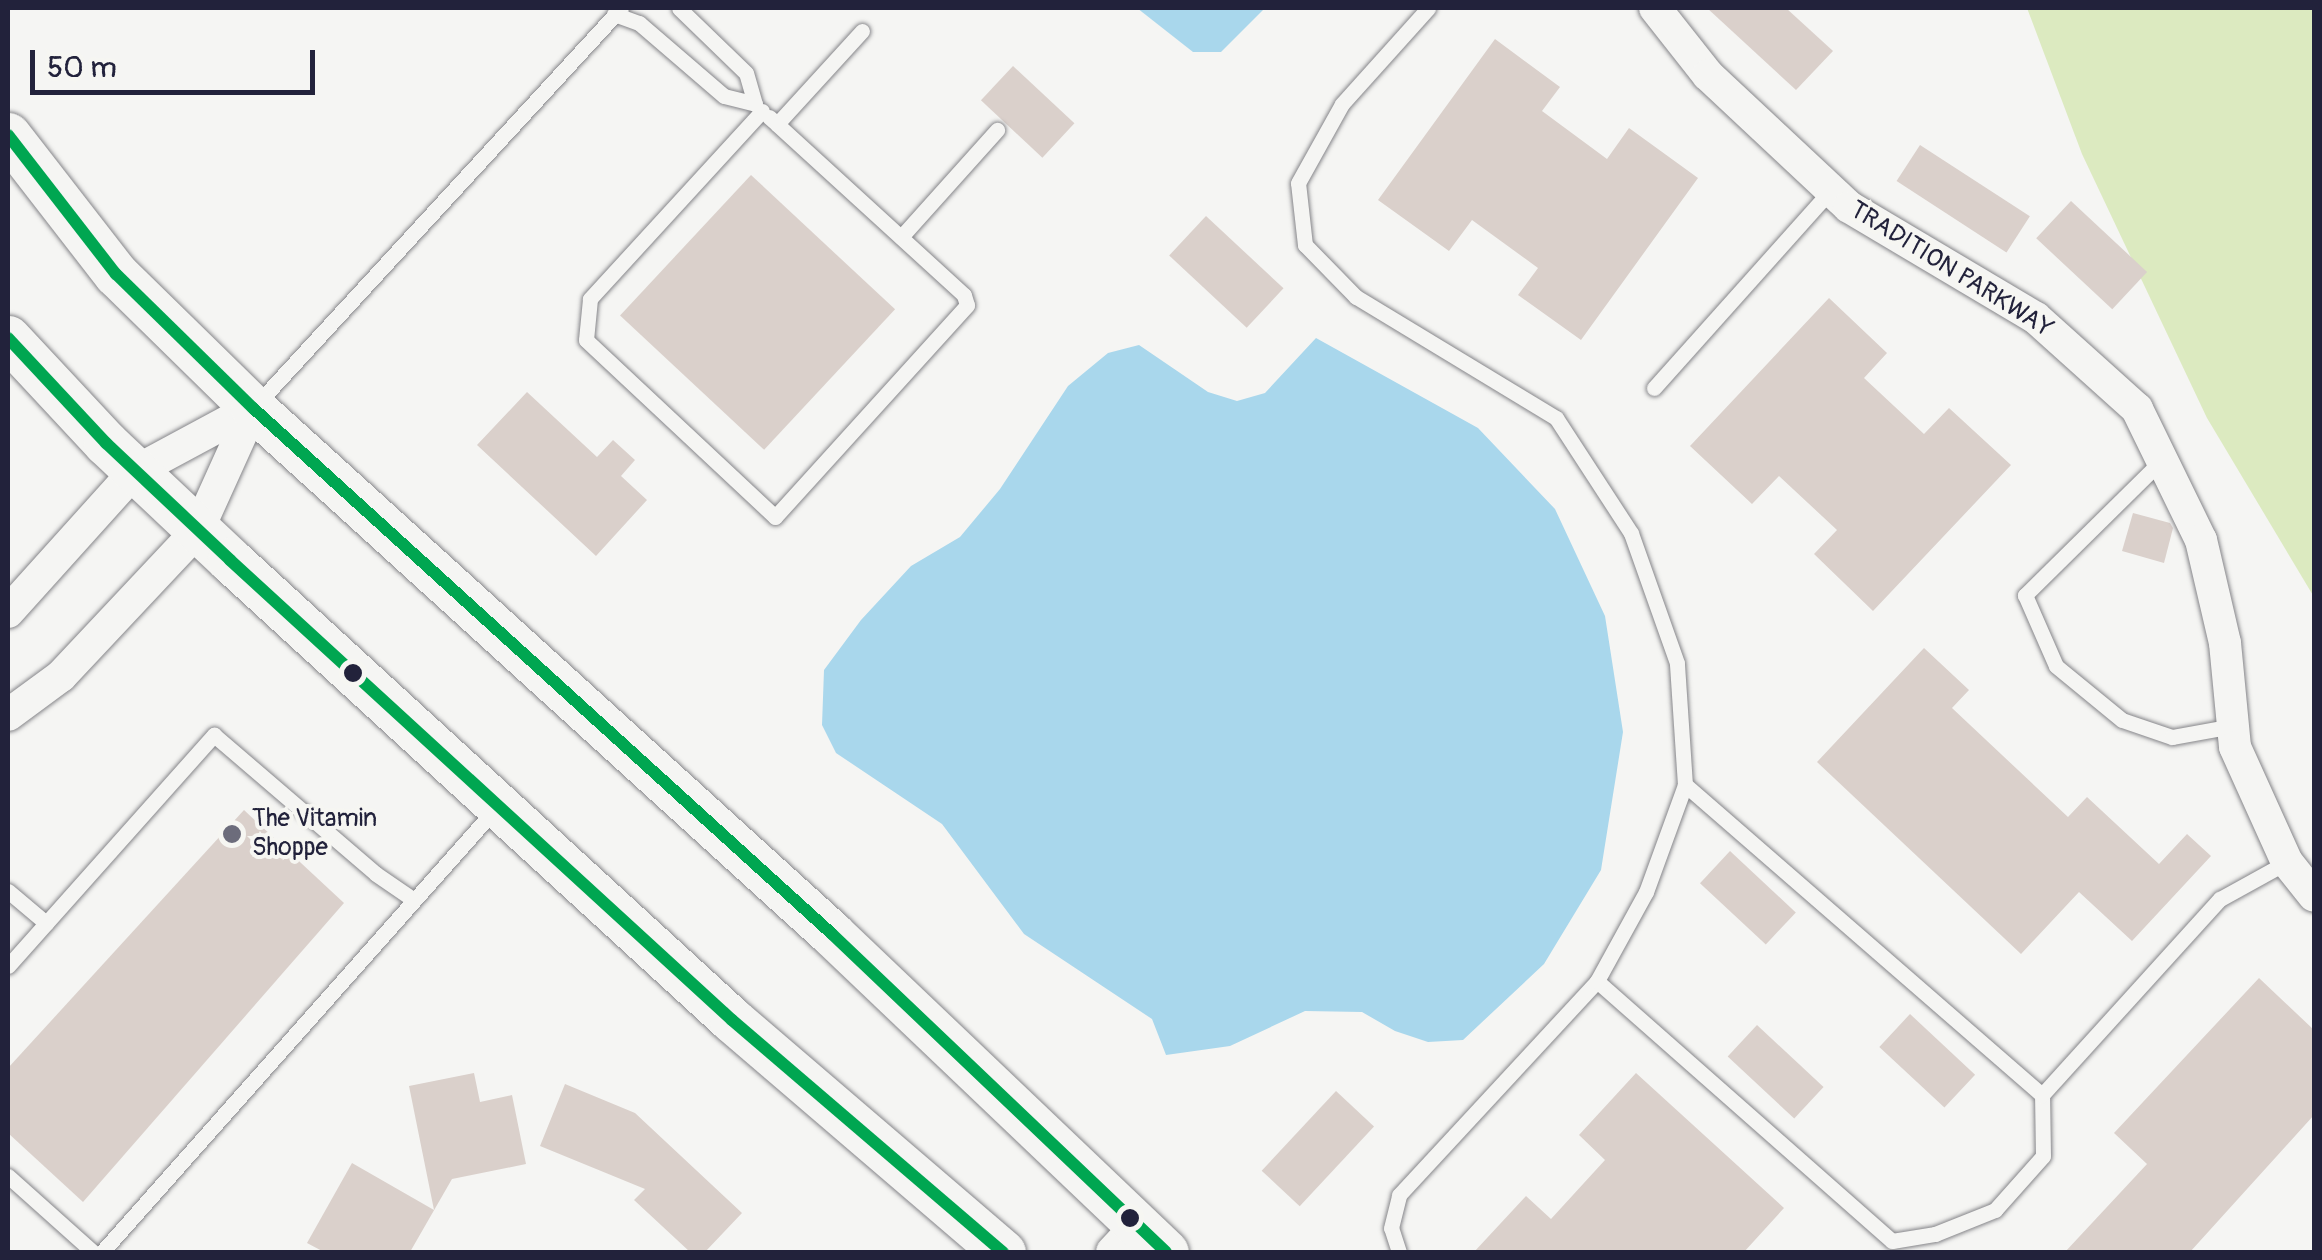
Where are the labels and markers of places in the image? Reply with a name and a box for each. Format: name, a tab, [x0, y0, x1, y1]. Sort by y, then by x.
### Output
unlabelled marker	[343, 663, 363, 683]
place label: The Vitamin Shoppe	[252, 805, 377, 864]
marker: The Vitamin Shoppe	[221, 823, 243, 845]
unlabelled marker	[1120, 1208, 1140, 1228]

